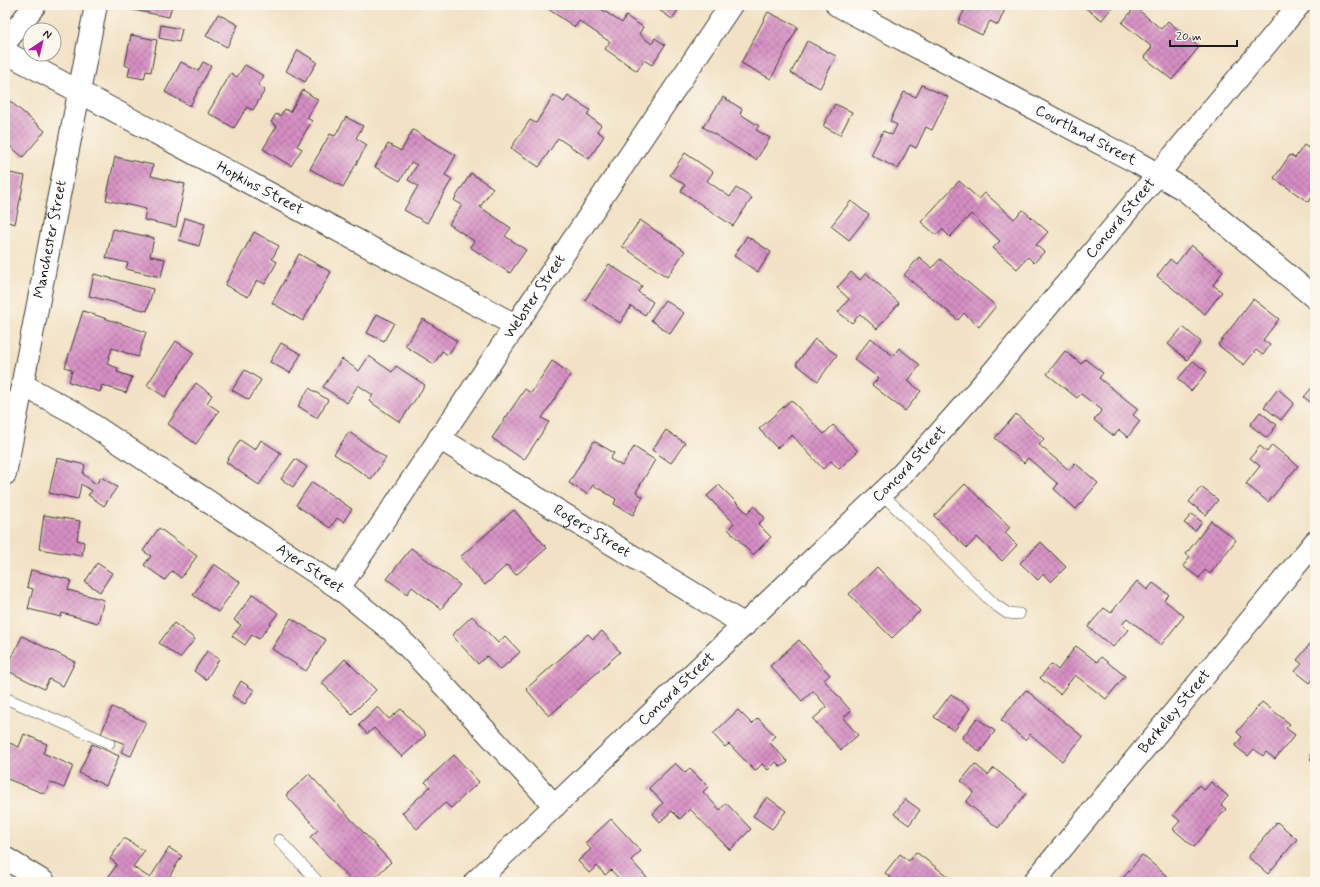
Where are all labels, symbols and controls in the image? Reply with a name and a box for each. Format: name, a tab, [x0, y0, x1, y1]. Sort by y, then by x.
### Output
north arrow	[22, 22, 62, 62]
scale bar	[1170, 22, 1237, 48]
text: N	[40, 27, 54, 42]
text: 20 m	[1176, 29, 1202, 45]
street label: Courtland Street	[1032, 101, 1140, 171]
street label: Hopkins Street	[213, 157, 307, 220]
street label: Concord Street	[1082, 174, 1160, 263]
street label: Manchester Street	[29, 178, 72, 300]
street label: Webster Street	[499, 250, 571, 343]
street label: Concord Street	[868, 422, 951, 507]
street label: Rogers Street	[549, 500, 634, 563]
street label: Ayer Street	[272, 539, 348, 598]
street label: Concord Street	[634, 648, 719, 731]
street label: Berkeley Street	[1134, 665, 1216, 758]

